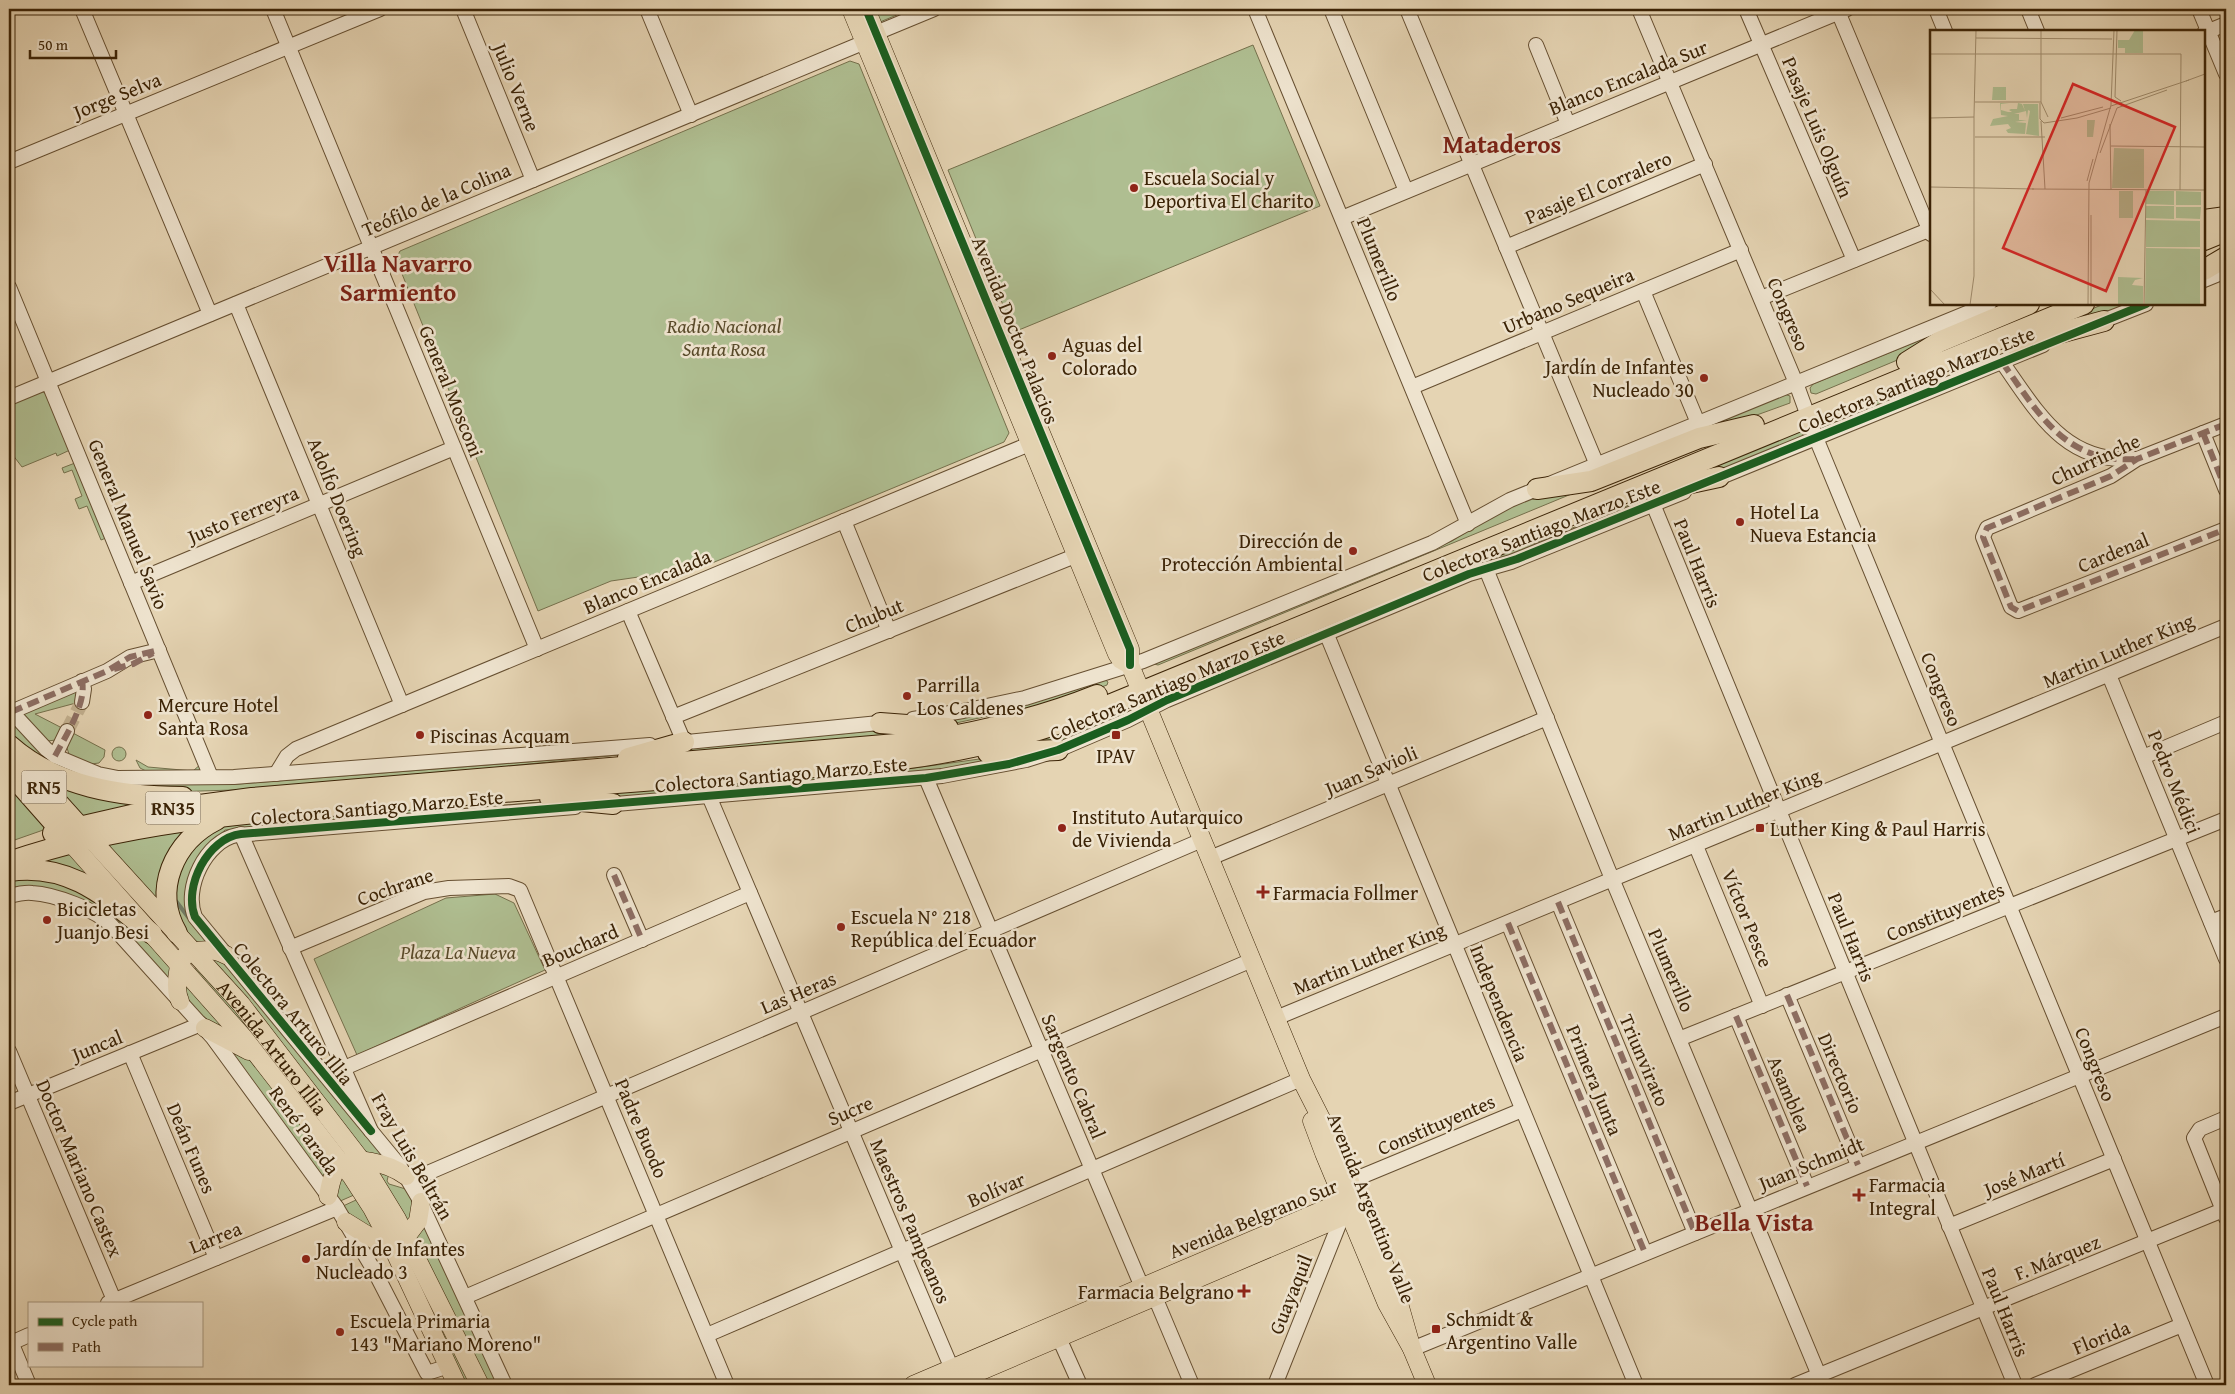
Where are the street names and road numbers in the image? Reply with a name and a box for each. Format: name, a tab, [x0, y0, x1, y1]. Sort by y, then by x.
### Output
street label: Blanco Encalada Sur	[1544, 32, 1712, 122]
street label: Julio Verne	[485, 36, 548, 136]
street label: Pasaje Luis Olguín	[1775, 52, 1861, 202]
street label: Jorge Selva	[66, 64, 166, 127]
street label: Pasaje El Corralero	[1520, 143, 1676, 231]
street label: Teófilo de la Colina	[357, 154, 515, 243]
street label: Plumerillo	[1350, 213, 1410, 305]
street label: Avenida Doctor Palacios	[965, 232, 1067, 428]
street label: Urbano Sequeira	[1498, 259, 1639, 341]
street label: Congreso	[1760, 273, 1818, 355]
street label: Colectora Santiago Marzo Este	[1793, 318, 2039, 440]
street label: General Mosconi	[412, 321, 492, 462]
street label: Churrinche	[2046, 426, 2144, 492]
street label: Adolfo Doering	[301, 433, 375, 561]
street label: General Manuel Savio	[82, 435, 176, 613]
street label: Colectora Santiago Marzo Este	[1418, 471, 1664, 589]
street label: Justo Ferreyra	[180, 477, 304, 552]
street label: Paul Harris	[1667, 514, 1729, 612]
street label: Cardenal	[2073, 524, 2153, 579]
street label: Blanco Encalada	[579, 541, 716, 621]
street label: Chubut	[840, 590, 908, 640]
street label: Martin Luther King	[2038, 605, 2198, 695]
street label: Colectora Santiago Marzo Este	[1045, 622, 1289, 748]
street label: Congreso	[1914, 648, 1970, 730]
street label: Pedro Médici	[2141, 726, 2209, 839]
street label: Juan Savioli	[1317, 737, 1422, 804]
street label: Colectora Santiago Marzo Este	[654, 749, 908, 799]
street label: Martin Luther King	[1663, 760, 1825, 848]
road number: RN5	[22, 770, 66, 804]
street label: Colectora Santiago Marzo Este	[250, 782, 504, 832]
road number: RN35	[146, 791, 200, 824]
street label: Cochrane	[353, 859, 437, 913]
street label: Víctor Pesce	[1715, 864, 1781, 972]
street label: Constituyentes	[1881, 874, 2009, 948]
street label: Paul Harris	[1821, 888, 1883, 986]
street label: Martin Luther King	[1288, 914, 1450, 1002]
street label: Bouchard	[537, 916, 623, 974]
street label: Plumerillo	[1641, 924, 1703, 1016]
street label: Colectora Arturo Illia	[227, 935, 361, 1091]
street label: Independencia	[1463, 940, 1537, 1066]
street label: Las Heras	[756, 963, 840, 1021]
street label: Avenida Arturo Illia	[211, 973, 336, 1121]
street label: Sargento Cabral	[1035, 1009, 1114, 1143]
street label: Triunvirato	[1613, 1009, 1677, 1111]
street label: Primera Junta	[1560, 1020, 1631, 1140]
street label: Juncal	[65, 1022, 127, 1069]
street label: Congreso	[2068, 1023, 2124, 1105]
street label: Directorio	[1811, 1028, 1871, 1118]
street label: Asamblea	[1761, 1051, 1819, 1137]
street label: Padre Buodo	[608, 1074, 676, 1182]
street label: Doctor Mariano Castex	[29, 1075, 131, 1262]
street label: René Parada	[263, 1080, 348, 1181]
street label: Constituyentes	[1373, 1086, 1499, 1162]
street label: Fray Luis Beltrán	[365, 1087, 461, 1225]
street label: Sucre	[823, 1088, 877, 1132]
street label: Deán Funes	[160, 1098, 224, 1198]
street label: Avenida Argentino Valle	[1321, 1109, 1423, 1307]
street label: Juan Schmidt	[1751, 1129, 1868, 1198]
street label: Maestros Pampeanos	[863, 1134, 959, 1308]
street label: José Martí	[1976, 1144, 2069, 1204]
street label: Bolívar	[963, 1164, 1029, 1214]
street label: Avenida Belgrano Sur	[1164, 1171, 1342, 1265]
street label: Larrea	[184, 1213, 246, 1261]
street label: F. Márquez	[2010, 1227, 2105, 1287]
street label: Guayaquil	[1261, 1249, 1319, 1338]
street label: Paul Harris	[1975, 1263, 2037, 1361]
street label: Florida	[2068, 1312, 2135, 1362]

